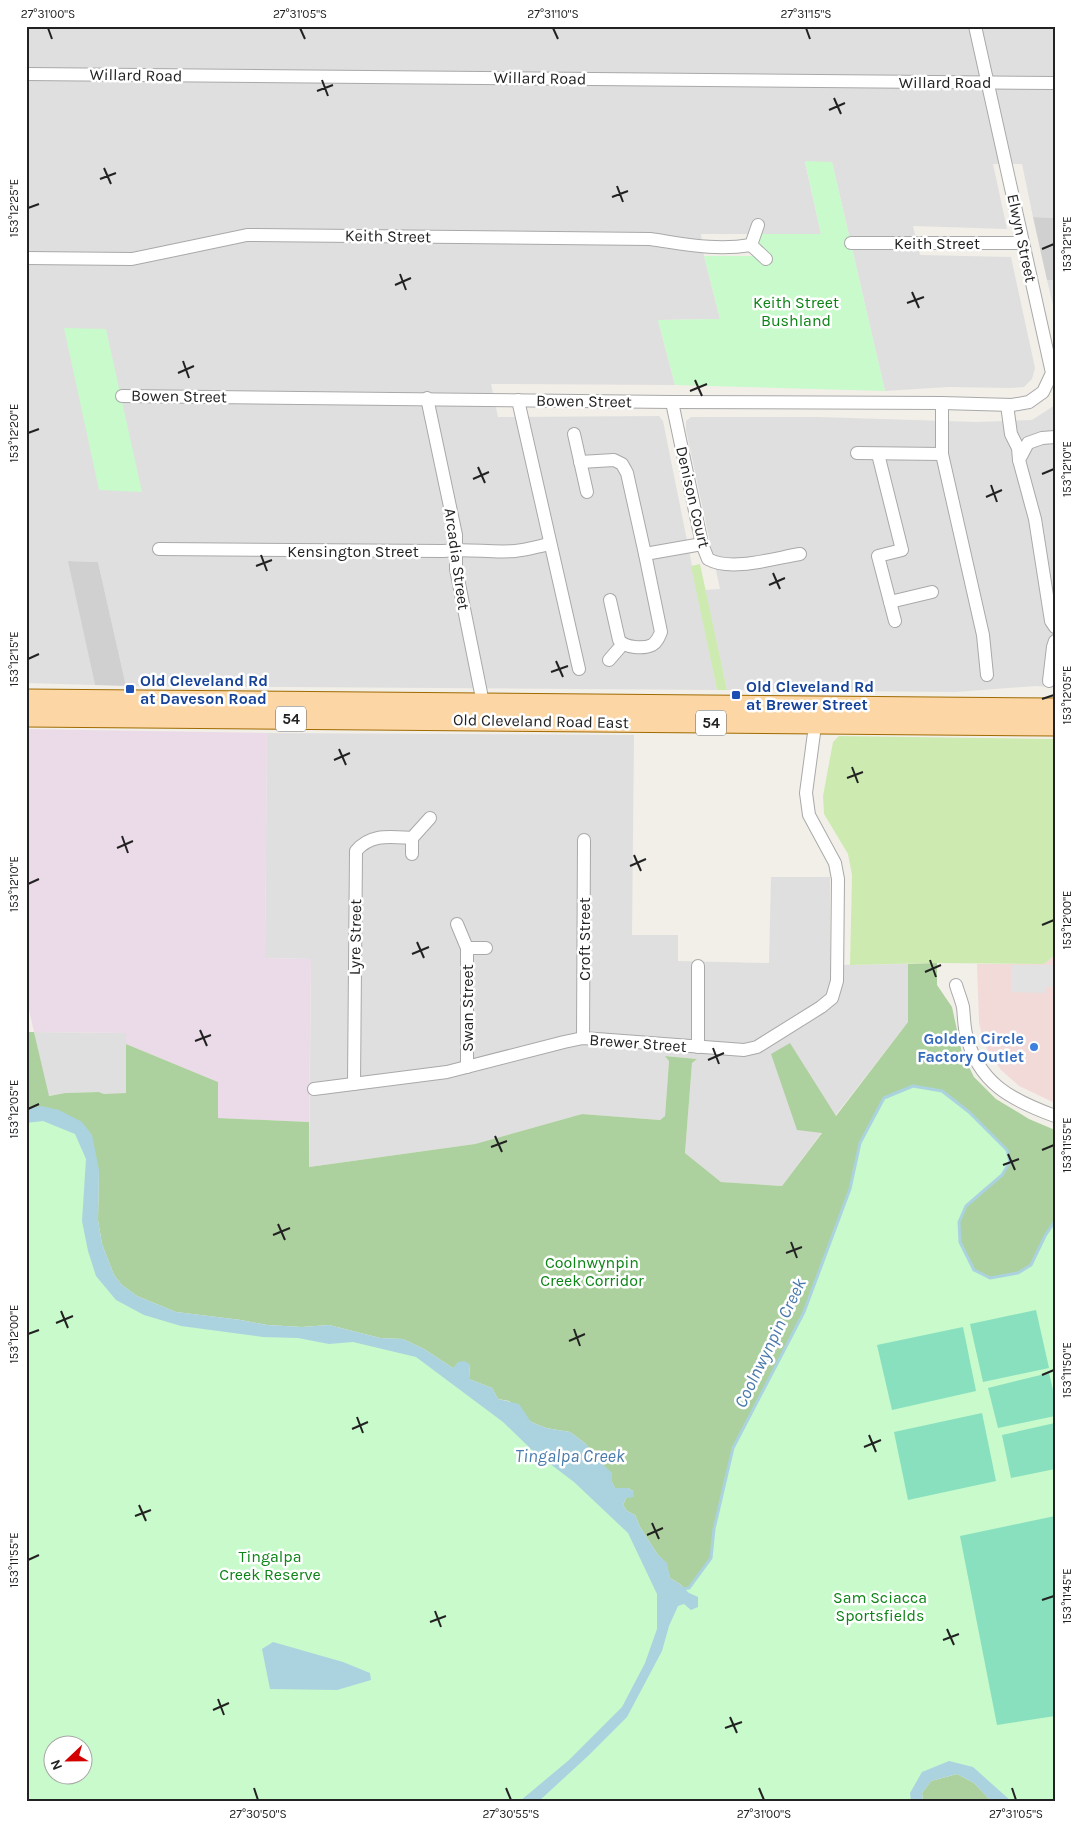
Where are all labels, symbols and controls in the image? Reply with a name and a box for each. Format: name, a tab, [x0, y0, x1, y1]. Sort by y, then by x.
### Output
text: 27°31'00"S	[21, 7, 75, 21]
text: 27°31'05"S	[273, 7, 327, 21]
text: 27°31'10"S	[527, 7, 579, 21]
text: 27°31'15"S	[780, 7, 832, 21]
street label: Willard Road	[89, 65, 183, 85]
street label: Willard Road	[493, 68, 587, 88]
street label: Willard Road	[899, 73, 991, 92]
text: 153°12'25"E	[7, 179, 21, 237]
street label: Elwyn Street	[1003, 192, 1041, 284]
text: 153°12'15"E	[1060, 216, 1074, 272]
street label: Keith Street	[345, 226, 431, 246]
street label: Keith Street	[894, 234, 980, 253]
park label: Keith Street Bushland	[753, 293, 839, 330]
street label: Bowen Street	[131, 386, 227, 406]
street label: Bowen Street	[536, 391, 632, 411]
text: 153°12'20"E	[7, 404, 21, 462]
text: 153°12'10"E	[1060, 441, 1074, 497]
street label: Denison Court	[672, 444, 714, 550]
street label: Arcadia Street	[440, 507, 474, 611]
street label: Kensington Street	[287, 542, 419, 561]
text: 153°12'15"E	[7, 631, 21, 687]
text: 153°12'05"E	[1060, 666, 1074, 724]
place label: Old Cleveland Rd at Daveson Road	[140, 671, 268, 708]
place label: Old Cleveland Rd at Brewer Street	[746, 677, 874, 714]
marker: Old Cleveland Rd at Daveson Road	[124, 683, 136, 695]
marker: Old Cleveland Rd at Brewer Street	[730, 689, 742, 701]
road number: 54	[276, 706, 306, 732]
street label: Old Cleveland Road East	[453, 710, 629, 732]
road number: 54	[696, 710, 726, 736]
text: 153°12'10"E	[7, 856, 21, 912]
text: 153°12'00"E	[1060, 890, 1074, 950]
street label: Croft Street	[575, 897, 594, 981]
street label: Lyre Street	[345, 899, 365, 975]
street label: Swan Street	[458, 964, 477, 1052]
place label: Golden Circle Factory Outlet	[917, 1029, 1024, 1066]
street label: Brewer Street	[589, 1030, 687, 1056]
marker: Golden Circle Factory Outlet	[1028, 1041, 1040, 1053]
text: 153°12'05"E	[7, 1080, 21, 1138]
text: 153°11'55"E	[1060, 1117, 1074, 1173]
park label: Coolnwynpin Creek Corridor	[540, 1253, 644, 1290]
water label: Coolnwynpin Creek	[729, 1274, 811, 1411]
text: 153°12'00"E	[7, 1304, 21, 1364]
text: 153°11'50"E	[1060, 1342, 1074, 1398]
water label: Tingalpa Creek	[515, 1445, 626, 1467]
text: 153°11'55"E	[7, 1532, 21, 1588]
park label: Tingalpa Creek Reserve	[219, 1547, 321, 1584]
text: 153°11'45"E	[1060, 1568, 1074, 1624]
park label: Sam Sciacca Sportsfields	[833, 1588, 927, 1625]
north arrow	[42, 1734, 92, 1784]
text: N	[47, 1757, 66, 1773]
text: 27°30'50"S	[229, 1807, 287, 1821]
text: 27°30'55"S	[483, 1807, 539, 1821]
text: 27°31'00"S	[737, 1807, 791, 1821]
text: 27°31'05"S	[989, 1807, 1043, 1821]

